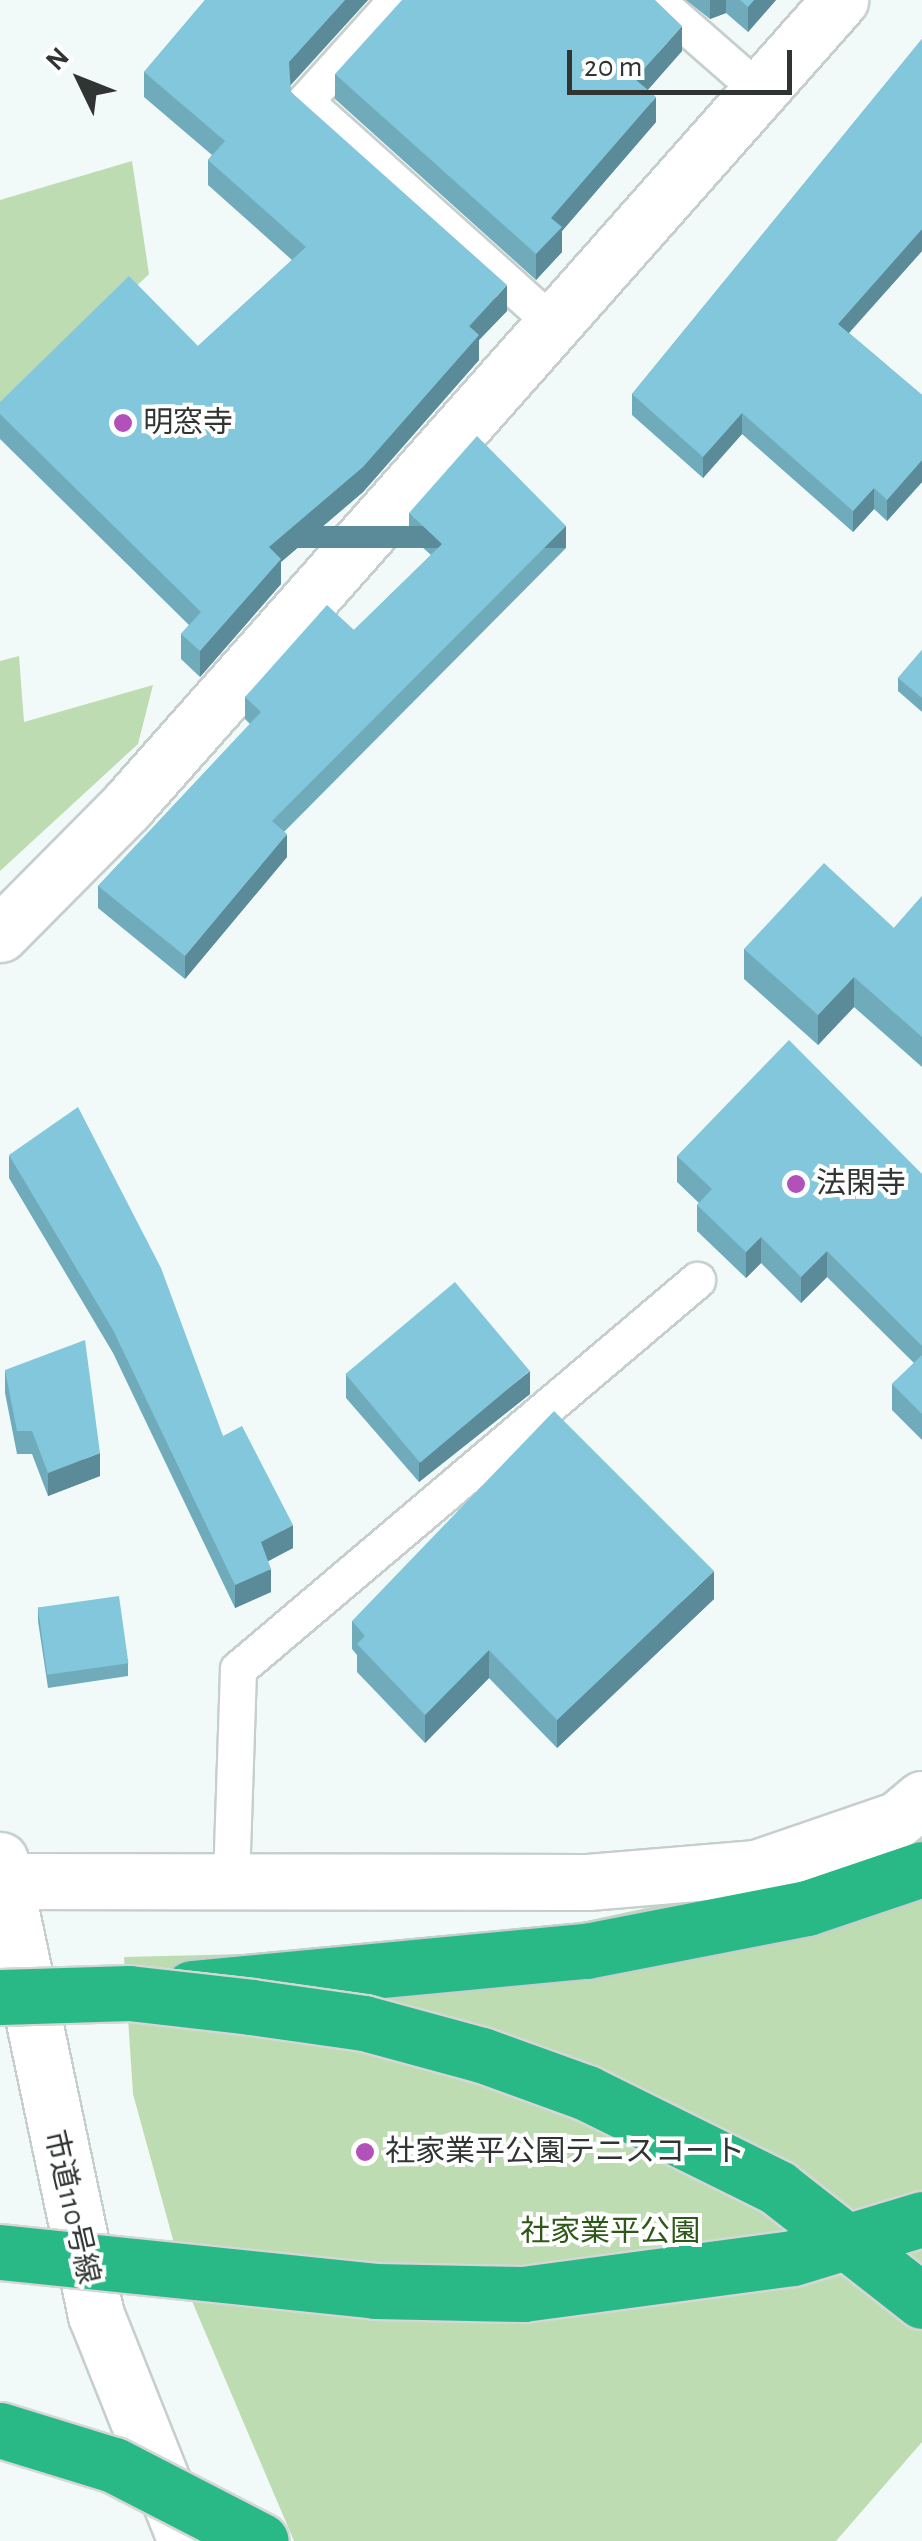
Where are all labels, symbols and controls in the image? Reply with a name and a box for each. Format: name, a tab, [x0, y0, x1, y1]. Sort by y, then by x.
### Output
north arrow	[30, 30, 130, 130]
scale bar	[572, 30, 797, 92]
text: N	[41, 43, 75, 76]
text: 20 m	[584, 52, 642, 82]
place label: 明窓寺	[143, 405, 233, 441]
marker: 明窓寺	[112, 412, 134, 434]
place label: 法閑寺	[816, 1166, 906, 1202]
marker: 法閑寺	[785, 1173, 807, 1195]
street label: 市道110号線	[36, 2127, 106, 2287]
place label: 社家業平公園テニスコート	[385, 2134, 745, 2170]
marker: 社家業平公園テニスコート	[354, 2141, 376, 2163]
park label: 社家業平公園	[520, 2214, 700, 2250]

